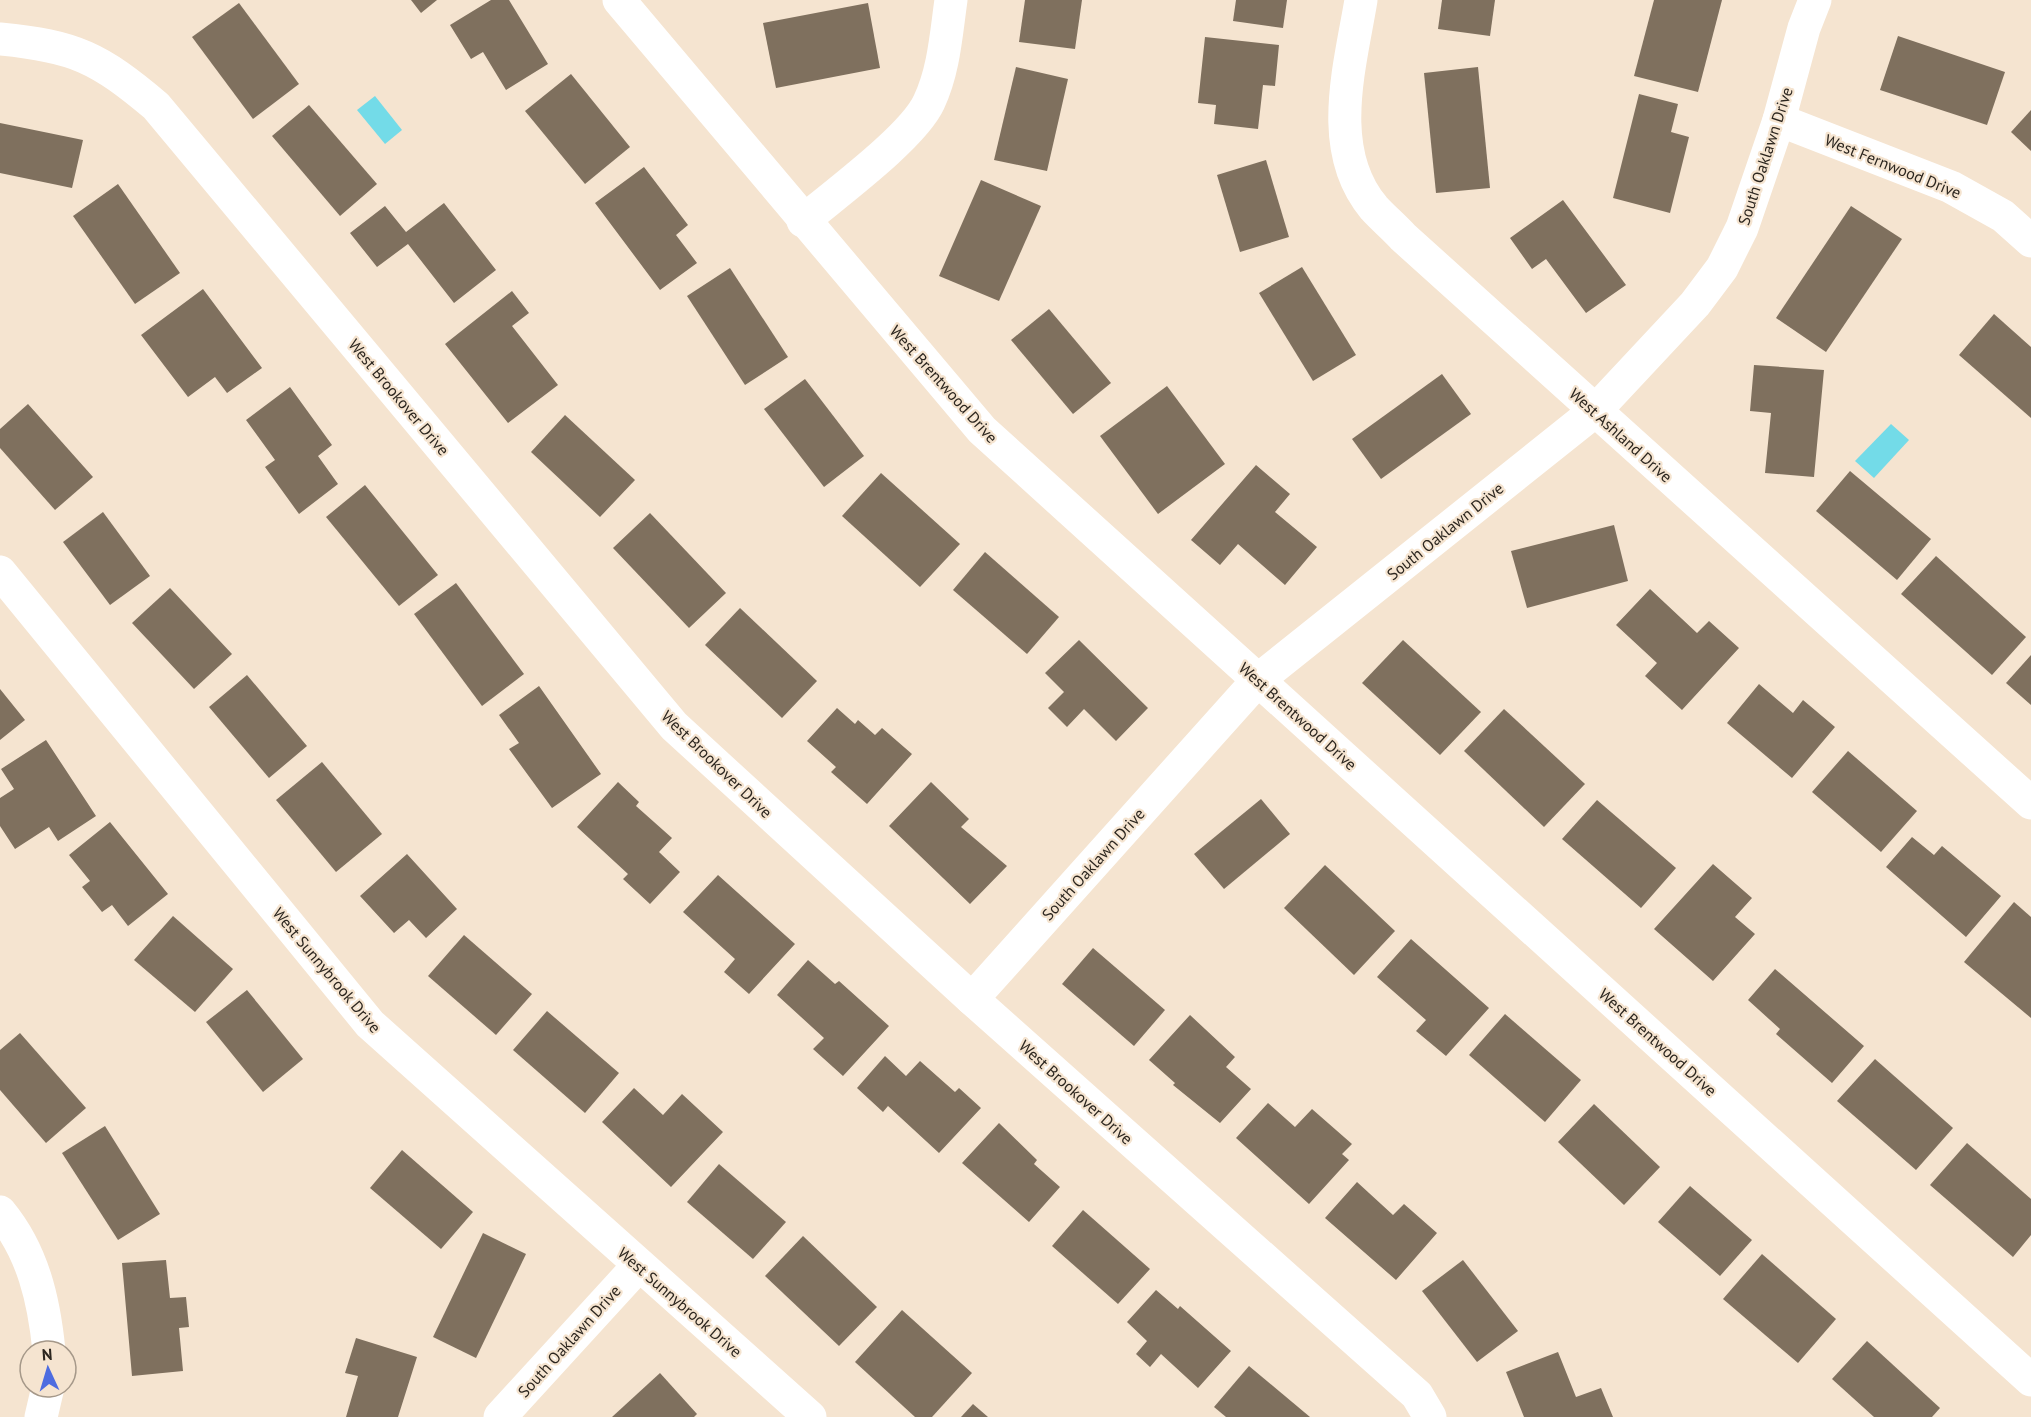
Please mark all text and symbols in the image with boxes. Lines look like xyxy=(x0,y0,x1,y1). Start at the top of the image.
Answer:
street label: South Oaklawn Drive xyxy=(1733,84,1797,228)
street label: West Fernwood Drive xyxy=(1822,130,1964,202)
street label: West Brentwood Drive xyxy=(886,321,1002,447)
street label: West Brookover Drive xyxy=(344,335,454,459)
street label: West Ashland Drive xyxy=(1565,384,1677,486)
street label: South Oaklawn Drive xyxy=(1383,478,1507,584)
street label: West Brentwood Drive xyxy=(1235,658,1361,774)
street label: West Brookover Drive xyxy=(657,706,777,822)
street label: South Oaklawn Drive xyxy=(1037,804,1149,924)
street label: West Sunnybrook Drive xyxy=(269,903,385,1037)
street label: West Brentwood Drive xyxy=(1595,984,1721,1100)
street label: West Brookover Drive xyxy=(1015,1036,1137,1148)
street label: West Sunnybrook Drive xyxy=(614,1243,746,1361)
street label: South Oaklawn Drive xyxy=(513,1281,625,1401)
north arrow xyxy=(18,1339,78,1399)
text: N xyxy=(41,1344,53,1364)

